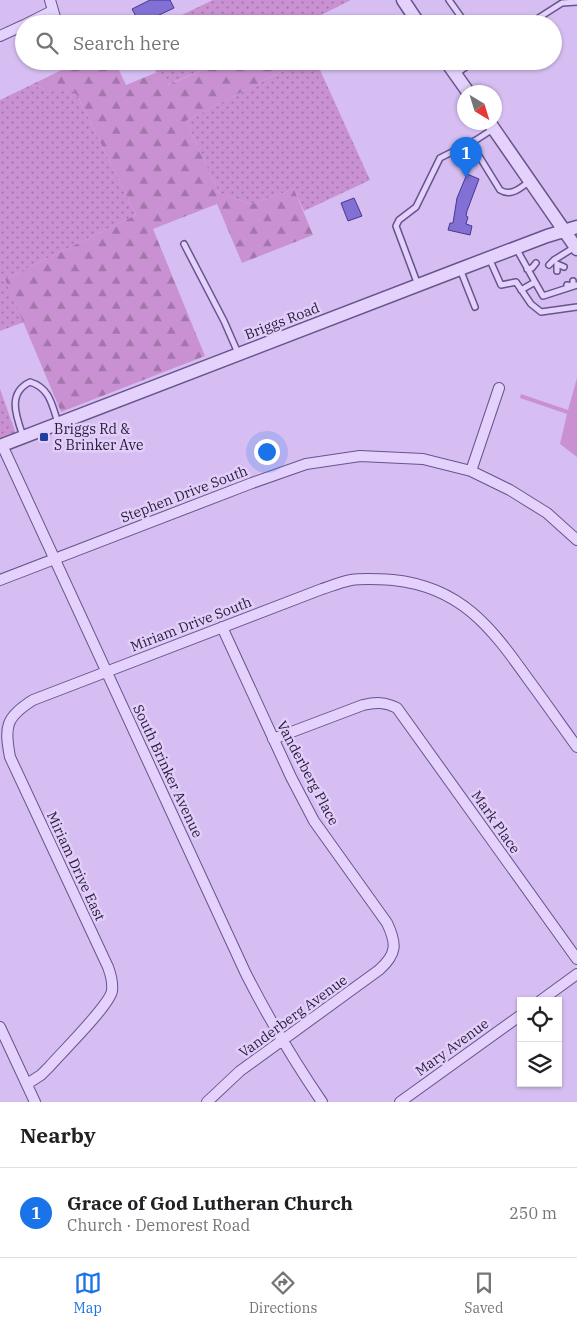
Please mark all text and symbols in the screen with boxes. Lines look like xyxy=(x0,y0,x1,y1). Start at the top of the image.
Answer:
search box xyxy=(15,15,562,70)
icon: search xyxy=(33,29,61,57)
text: Search here xyxy=(73,31,180,55)
north arrow xyxy=(457,85,502,130)
pin: 1 xyxy=(450,137,482,178)
street label: Briggs Road xyxy=(242,298,322,344)
place label: Briggs Rd & S Brinker Ave xyxy=(54,420,143,454)
marker: Briggs Rd & S Brinker Ave xyxy=(38,431,50,443)
your location xyxy=(254,439,280,465)
street label: Stephen Drive South xyxy=(118,461,250,527)
street label: Miriam Drive South xyxy=(128,592,254,655)
street label: South Brinker Avenue xyxy=(129,702,207,840)
street label: Vanderberg Place xyxy=(273,718,343,828)
street label: Mark Place xyxy=(468,787,524,857)
street label: Miriam Drive East xyxy=(43,809,109,923)
street label: Vanderberg Avenue xyxy=(235,971,351,1061)
map controls xyxy=(517,997,562,1087)
button: locate xyxy=(517,997,562,1042)
street label: Mary Avenue xyxy=(412,1014,492,1080)
button: layers xyxy=(517,1042,562,1087)
text: Nearby xyxy=(20,1121,96,1149)
text: Grace of God Lutheran Church xyxy=(67,1191,353,1215)
text: 1 xyxy=(31,1203,41,1223)
text: 250 m xyxy=(509,1203,557,1223)
text: Church · Demorest Road xyxy=(67,1215,250,1235)
tab: Map xyxy=(74,1269,102,1317)
tab: Directions xyxy=(249,1269,317,1317)
tab: Saved xyxy=(464,1269,503,1317)

